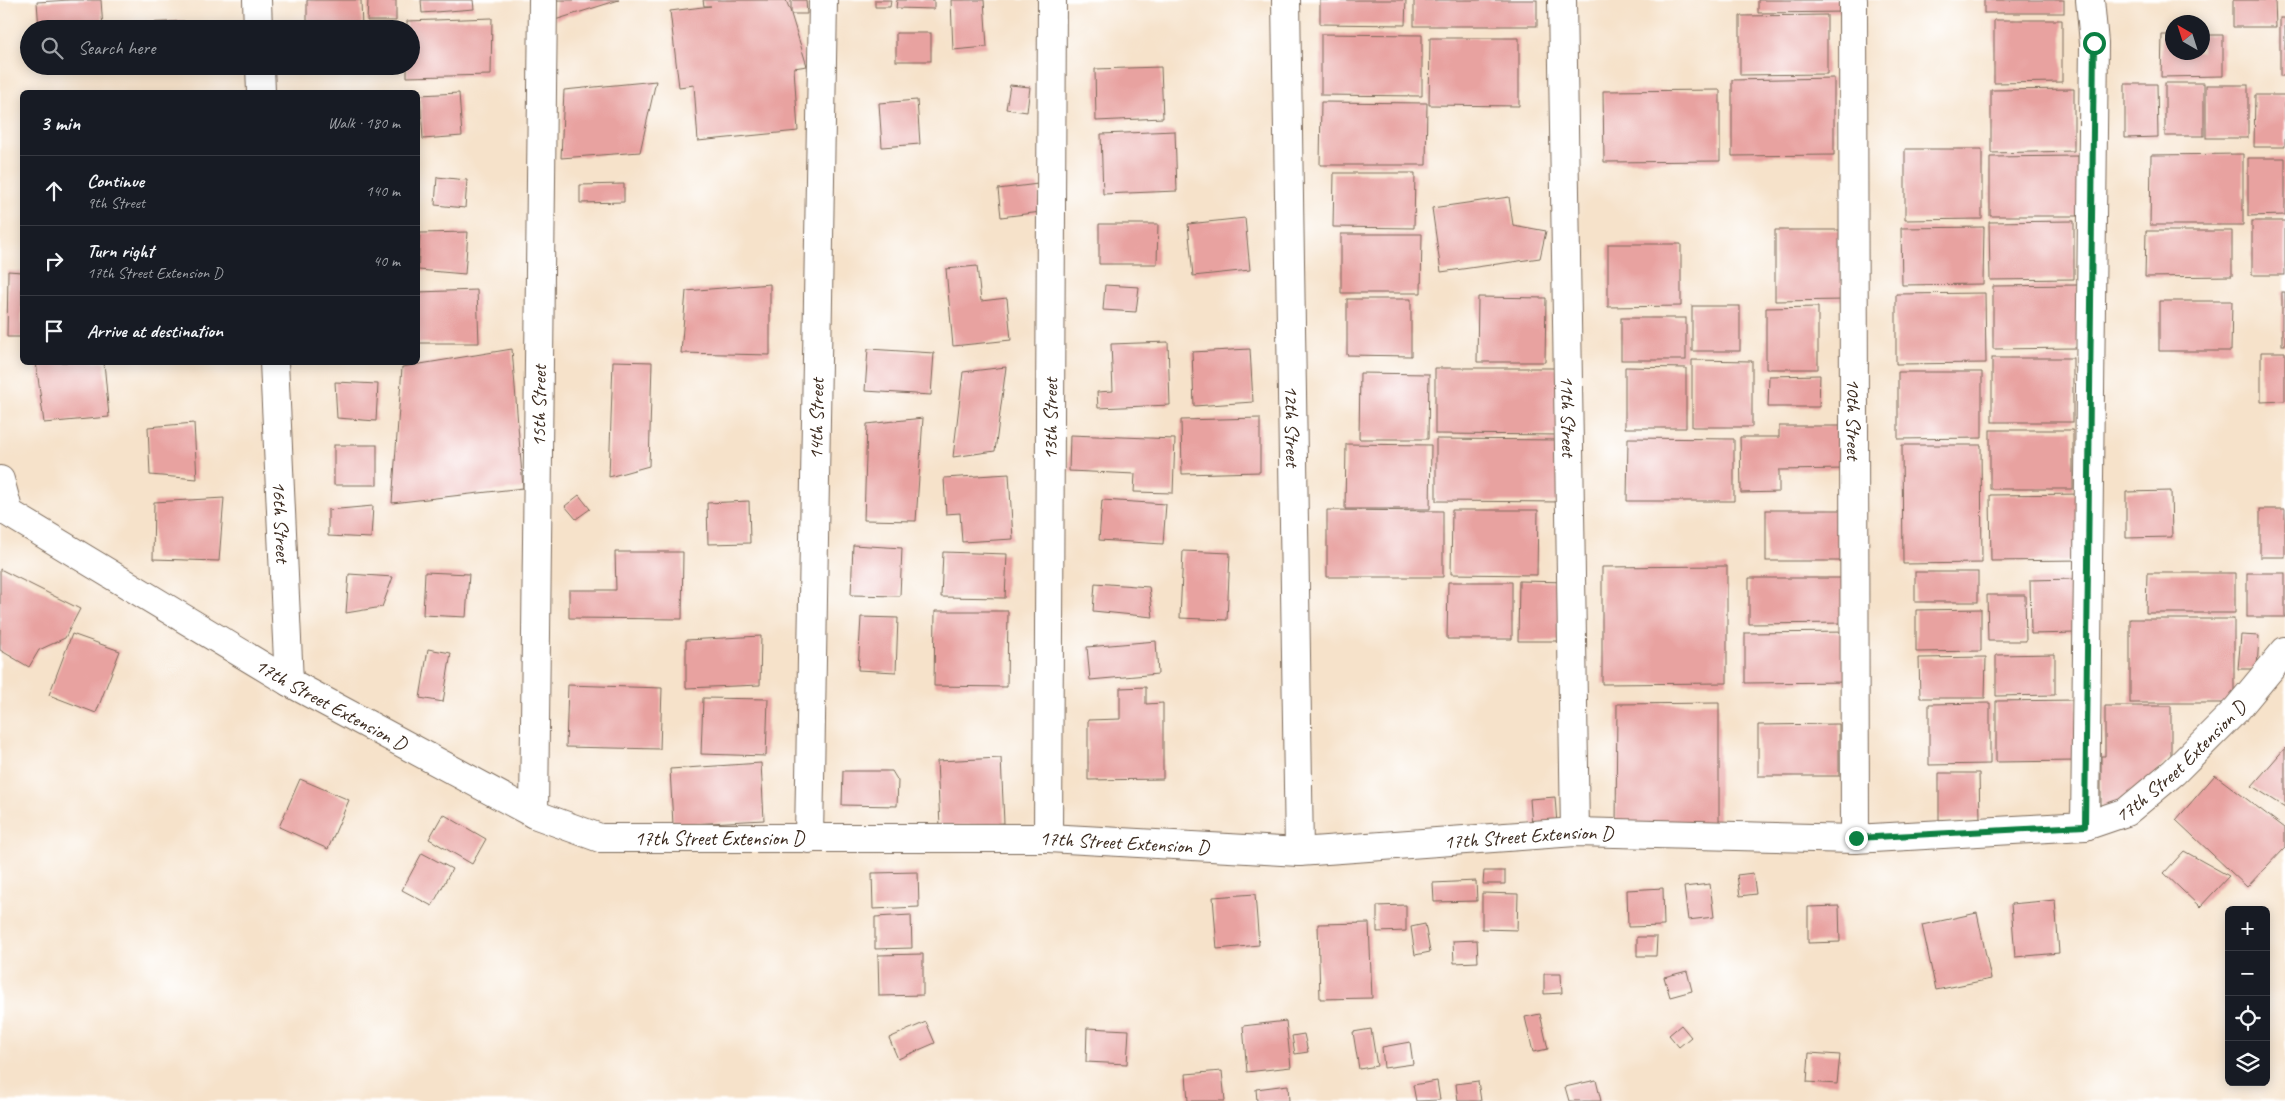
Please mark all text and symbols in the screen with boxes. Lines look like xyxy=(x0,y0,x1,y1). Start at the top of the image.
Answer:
north arrow xyxy=(2165,15,2210,60)
search box xyxy=(20,20,420,75)
route start xyxy=(2083,32,2106,55)
icon: search xyxy=(38,34,66,62)
text: Search here xyxy=(78,36,155,60)
text: 3 min xyxy=(40,110,80,136)
text: Walk · 180 m xyxy=(328,113,400,133)
text: Continue xyxy=(87,169,144,193)
icon: ahead xyxy=(40,177,68,205)
text: 140 m xyxy=(366,181,400,201)
text: 9th Street xyxy=(87,193,145,213)
text: Turn right xyxy=(87,239,154,263)
icon: right xyxy=(40,247,68,275)
text: 40 m xyxy=(373,251,400,271)
text: 17th Street Extension D xyxy=(87,263,222,283)
icon: arrive xyxy=(40,317,68,345)
text: Arrive at destination xyxy=(87,319,223,343)
street label: 15th Street xyxy=(526,363,552,447)
street label: 11th Street xyxy=(1555,375,1581,459)
street label: 14th Street xyxy=(803,376,830,460)
street label: 13th Street xyxy=(1038,376,1063,460)
street label: 10th Street xyxy=(1841,378,1866,462)
street label: 12th Street xyxy=(1279,385,1305,469)
street label: 16th Street xyxy=(267,480,296,566)
street label: 17th Street Extension D xyxy=(251,653,412,757)
street label: 17th Street Extension D xyxy=(2112,695,2253,828)
street label: 17th Street Extension D xyxy=(1443,820,1614,854)
street label: 17th Street Extension D xyxy=(635,826,805,851)
street label: 17th Street Extension D xyxy=(1040,826,1211,860)
route end xyxy=(1845,827,1868,850)
map controls xyxy=(2225,906,2270,1086)
button: + xyxy=(2225,906,2270,951)
button: − xyxy=(2225,951,2270,996)
button: locate xyxy=(2225,996,2270,1041)
button: layers xyxy=(2225,1041,2270,1086)

